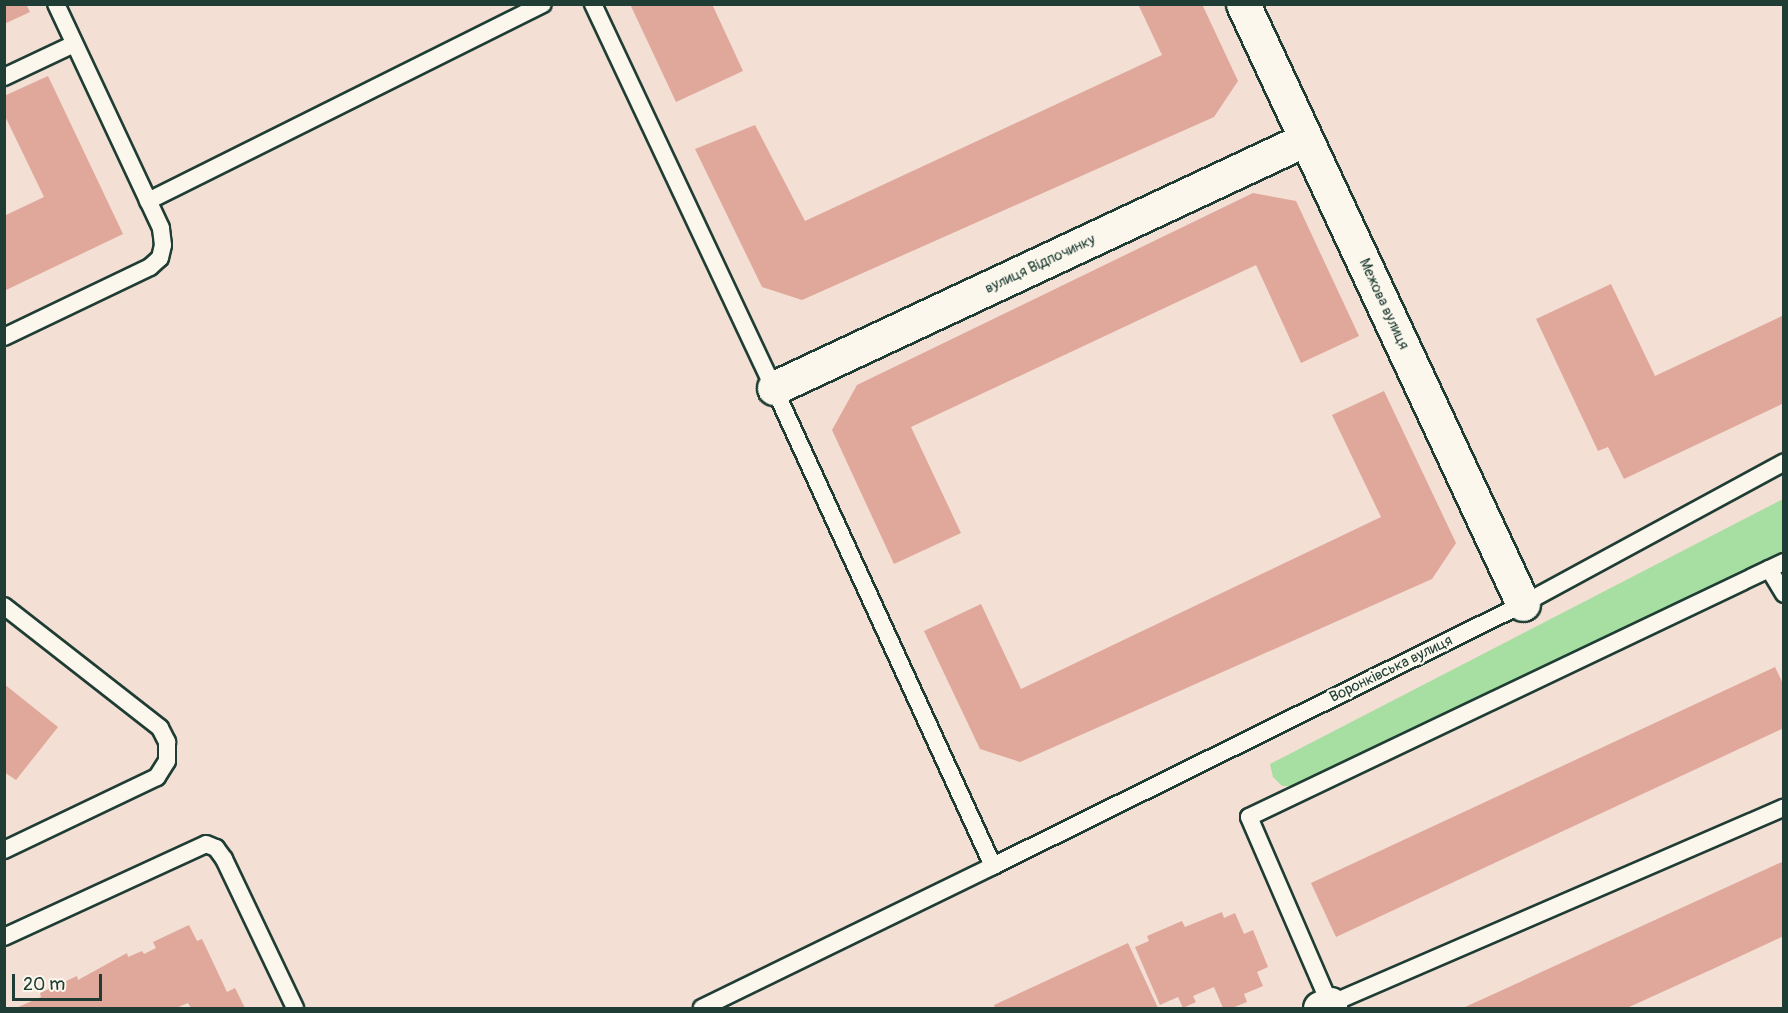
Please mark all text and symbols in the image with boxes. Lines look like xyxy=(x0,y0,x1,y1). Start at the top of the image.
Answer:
street label: вулиця Відпочинку xyxy=(982,231,1098,297)
street label: Межова вулиця xyxy=(1355,256,1413,352)
street label: Воронківська вулиця xyxy=(1327,631,1455,707)
scale bar xyxy=(15,962,105,1000)
text: 20 m xyxy=(23,973,65,996)

